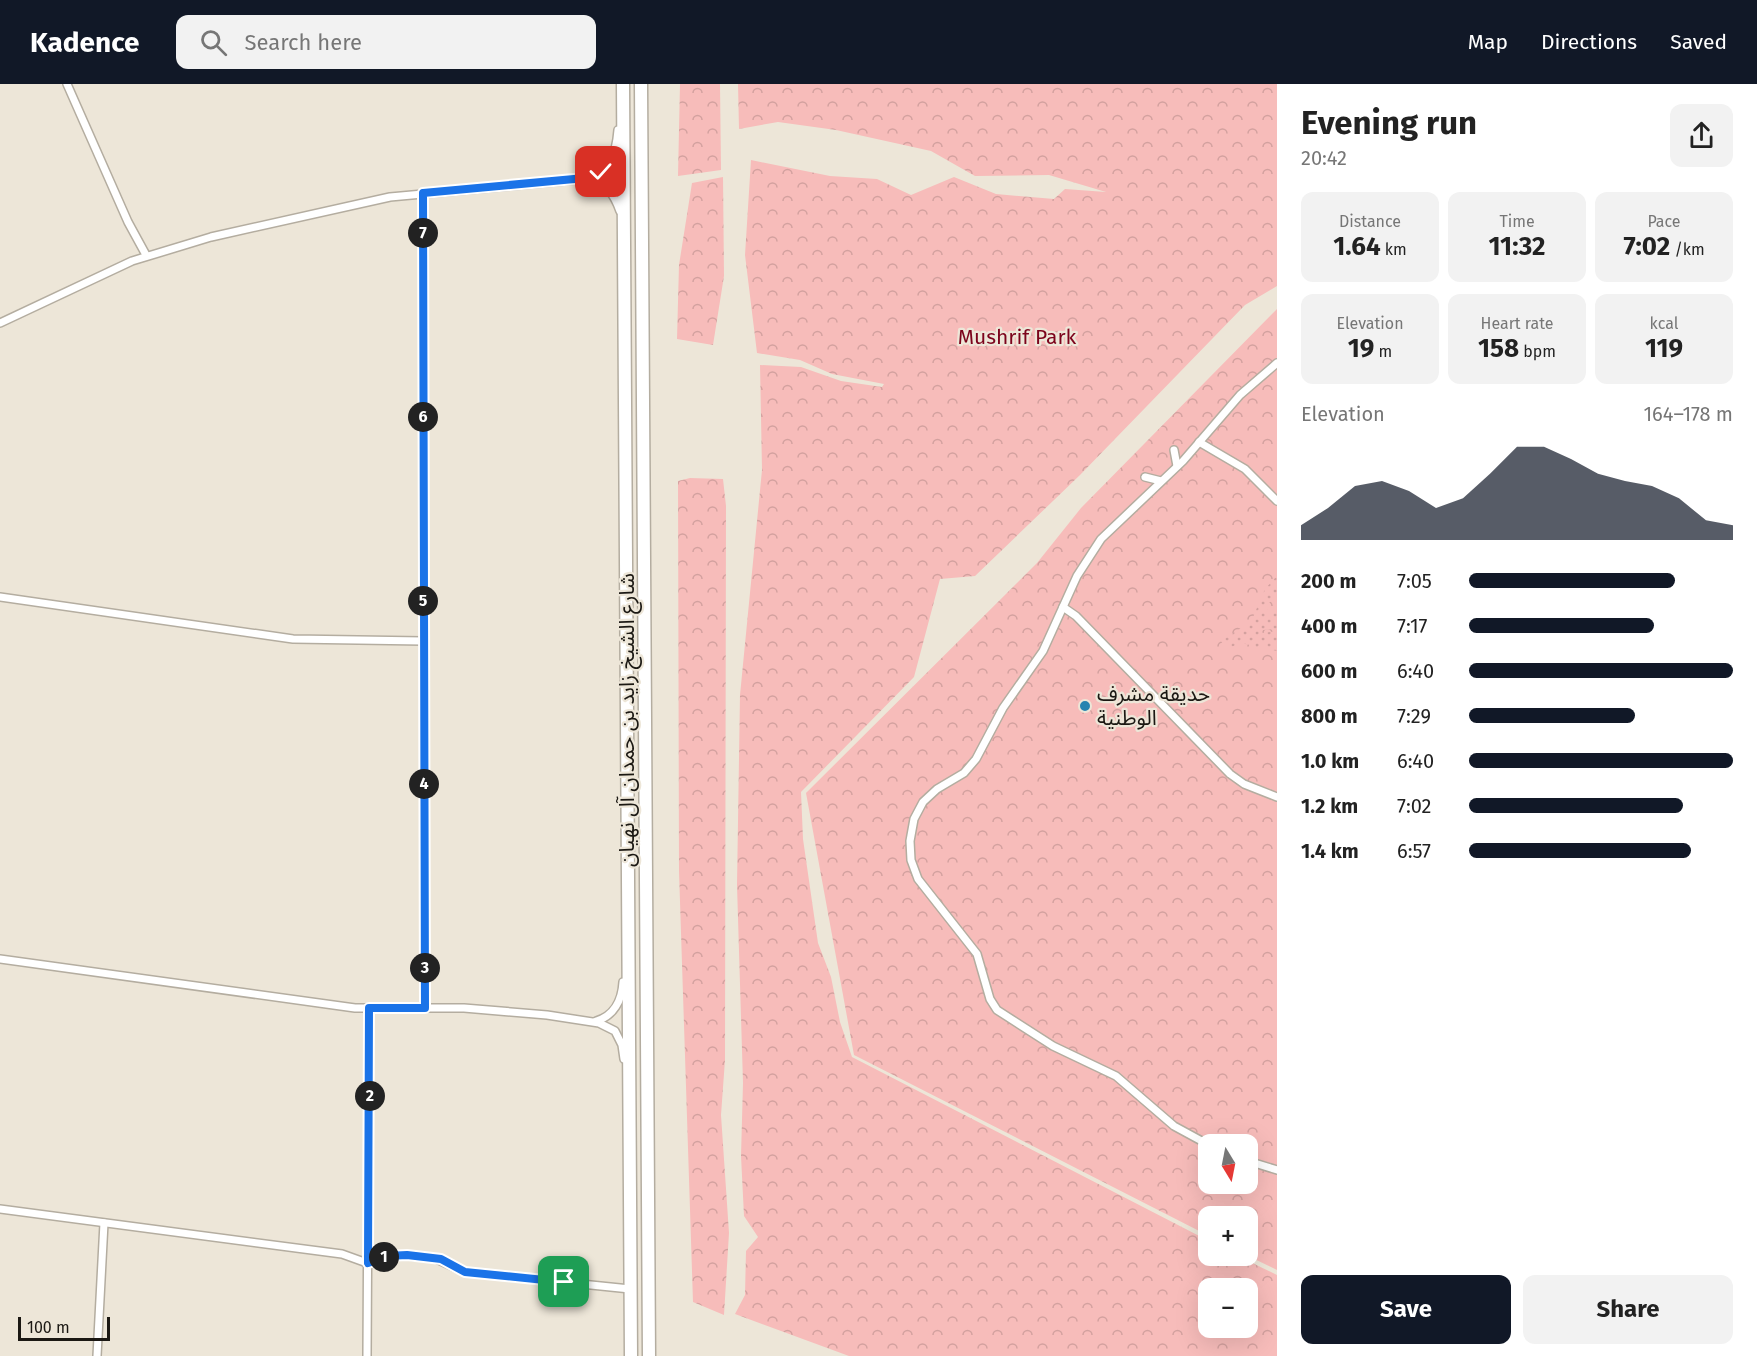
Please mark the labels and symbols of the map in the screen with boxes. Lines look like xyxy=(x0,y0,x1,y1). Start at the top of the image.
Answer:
pin xyxy=(575,146,626,197)
pin: 7 xyxy=(408,218,438,248)
park label: Mushrif Park xyxy=(958,324,1077,350)
pin: 6 xyxy=(408,402,438,432)
street label: شارع الشيخ زايد بن حمدان آل نهيان xyxy=(614,573,642,867)
pin: 5 xyxy=(408,586,438,616)
place label: حديقة مشرف الوطنية xyxy=(1097,681,1210,731)
marker: حديقة مشرف الوطنية xyxy=(1078,699,1092,713)
pin: 4 xyxy=(409,769,439,799)
pin: 3 xyxy=(410,953,440,983)
pin: 2 xyxy=(355,1081,385,1111)
north arrow xyxy=(1198,1134,1258,1194)
pin: 1 xyxy=(369,1242,399,1272)
pin xyxy=(538,1256,589,1307)
scale bar xyxy=(18,1314,110,1342)

